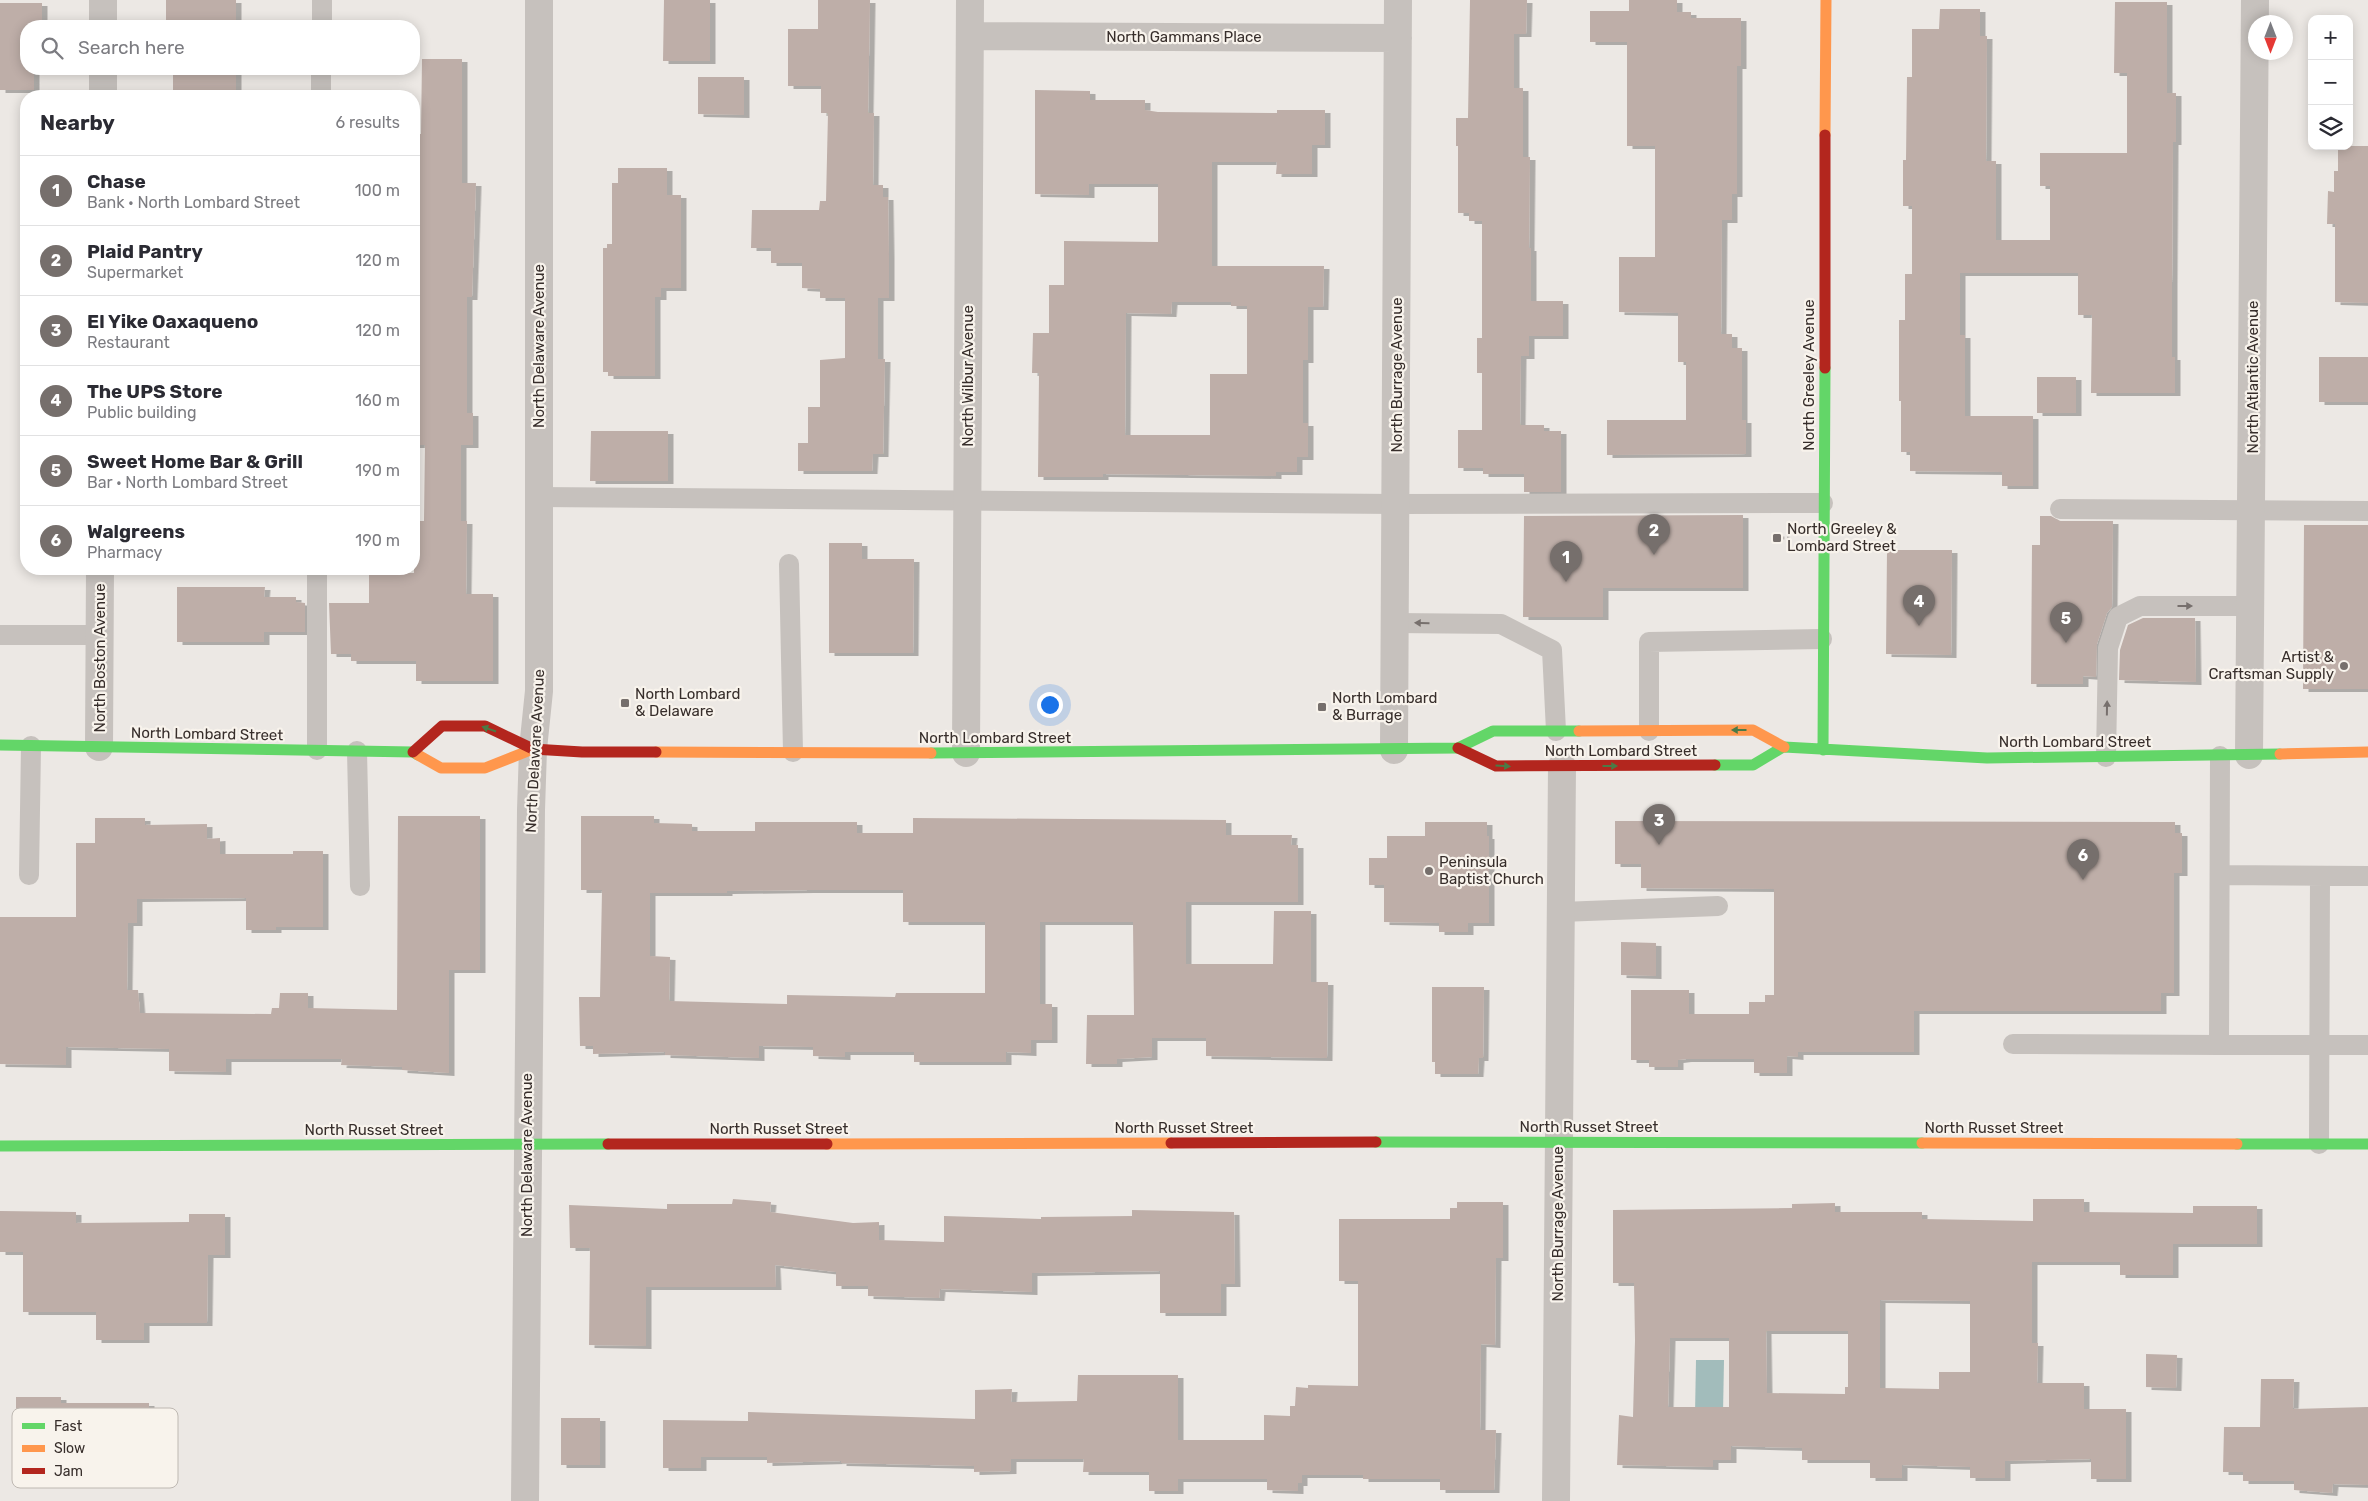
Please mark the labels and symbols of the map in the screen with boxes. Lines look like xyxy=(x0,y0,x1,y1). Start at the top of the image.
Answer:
north arrow xyxy=(2248,15,2293,60)
street label: North Gammans Place xyxy=(1106,28,1262,46)
street label: North Delaware Avenue xyxy=(530,264,548,428)
street label: North Burrage Avenue xyxy=(1388,297,1406,453)
street label: North Greeley Avenue xyxy=(1800,299,1818,451)
street label: North Atlantic Avenue xyxy=(2244,300,2262,454)
street label: North Wilbur Avenue xyxy=(959,305,977,447)
pin: 2 xyxy=(1638,514,1670,555)
place label: North Greeley & Lombard Street xyxy=(1787,520,1897,555)
marker: North Greeley & Lombard Street xyxy=(1771,532,1783,544)
pin: 1 xyxy=(1550,541,1582,582)
street label: North Boston Avenue xyxy=(91,583,109,733)
pin: 4 xyxy=(1903,585,1935,626)
pin: 5 xyxy=(2050,602,2082,643)
one-way arrow xyxy=(2177,602,2193,610)
one-way arrow xyxy=(1413,619,1429,627)
place label: Artist & Craftsman Supply xyxy=(2208,648,2335,683)
marker: Artist & Craftsman Supply xyxy=(2338,660,2350,672)
street label: North Delaware Avenue xyxy=(522,669,548,833)
place label: North Lombard & Delaware xyxy=(635,685,740,720)
place label: North Lombard & Burrage xyxy=(1332,689,1437,724)
your location xyxy=(1037,692,1063,718)
marker: North Lombard & Delaware xyxy=(619,697,631,709)
one-way arrow xyxy=(2103,700,2111,716)
marker: North Lombard & Burrage xyxy=(1316,701,1328,713)
street label: North Lombard Street xyxy=(131,724,283,744)
one-way arrow xyxy=(481,724,496,732)
one-way arrow xyxy=(1730,726,1746,734)
street label: North Lombard Street xyxy=(919,729,1071,747)
street label: North Lombard Street xyxy=(1999,733,2151,751)
street label: North Lombard Street xyxy=(1545,742,1697,760)
one-way arrow xyxy=(1495,762,1511,770)
one-way arrow xyxy=(1603,762,1619,770)
pin: 3 xyxy=(1643,804,1675,845)
pin: 6 xyxy=(2067,839,2099,880)
place label: Peninsula Baptist Church xyxy=(1439,853,1544,888)
marker: Peninsula Baptist Church xyxy=(1423,865,1435,877)
street label: North Delaware Avenue xyxy=(518,1073,536,1237)
street label: North Russet Street xyxy=(1520,1118,1659,1136)
street label: North Russet Street xyxy=(1115,1119,1254,1137)
street label: North Russet Street xyxy=(1925,1119,2064,1137)
street label: North Russet Street xyxy=(710,1120,849,1138)
street label: North Russet Street xyxy=(305,1121,444,1139)
street label: North Burrage Avenue xyxy=(1549,1146,1567,1302)
legend xyxy=(12,1408,178,1488)
text: Fast xyxy=(54,1418,83,1435)
text: Slow xyxy=(54,1440,85,1457)
text: Jam xyxy=(54,1463,83,1480)

